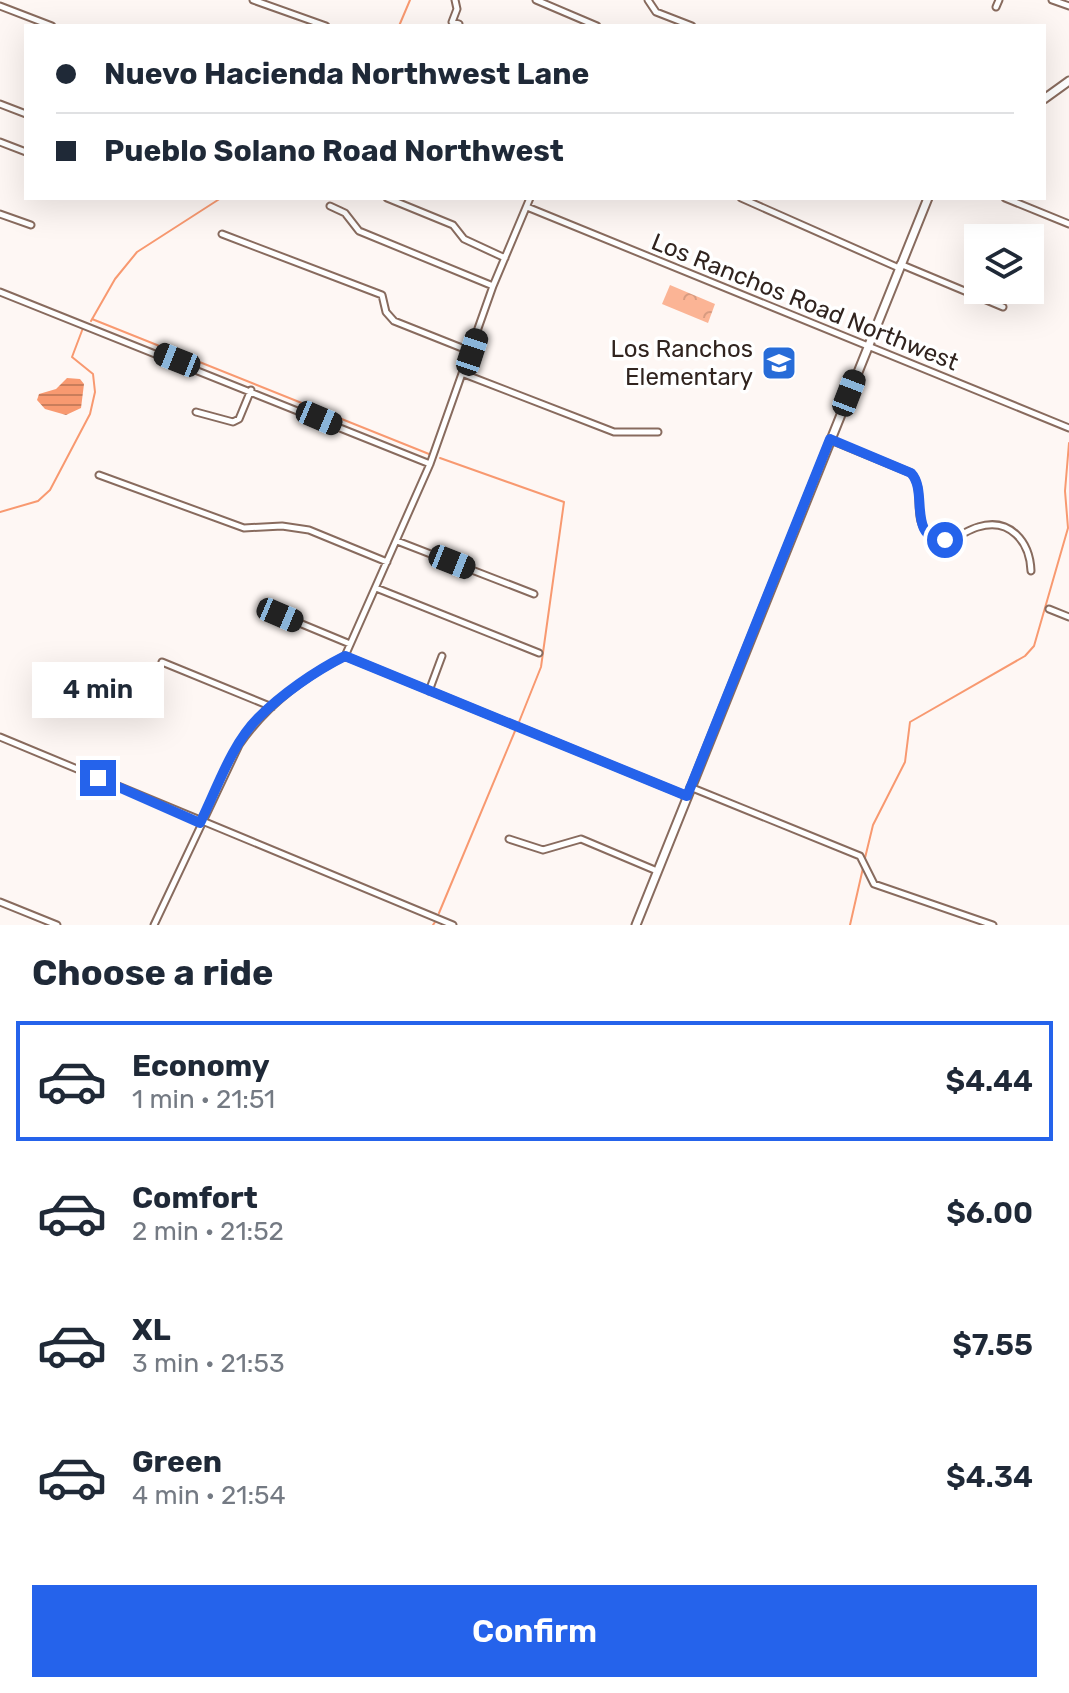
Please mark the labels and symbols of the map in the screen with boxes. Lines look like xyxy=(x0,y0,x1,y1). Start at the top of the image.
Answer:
street label: Los Ranchos Road Northwest xyxy=(647,227,963,377)
car xyxy=(453,325,491,379)
place label: Los Ranchos Elementary xyxy=(610,335,753,391)
car xyxy=(150,340,204,380)
school or university icon: Los Ranchos Elementary xyxy=(760,344,798,382)
car xyxy=(829,366,869,420)
car xyxy=(292,398,346,438)
route start xyxy=(927,522,963,558)
car xyxy=(425,542,479,582)
car xyxy=(253,595,307,635)
callout: 4 min xyxy=(32,662,164,718)
route end xyxy=(80,760,116,796)

